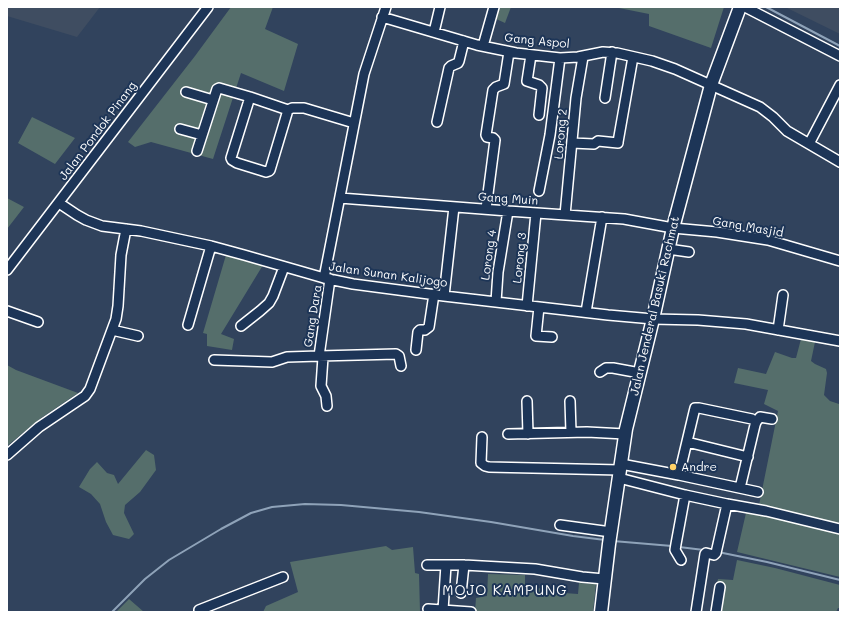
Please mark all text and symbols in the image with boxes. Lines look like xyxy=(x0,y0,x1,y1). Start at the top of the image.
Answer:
street label: Gang Aspol xyxy=(504,30,570,52)
street label: Jalan Pondok Pinang xyxy=(56,79,140,183)
street label: Lorong 2 xyxy=(552,108,570,160)
street label: Gang Muin xyxy=(477,190,539,208)
street label: Gang Masjid xyxy=(711,214,785,240)
street label: Jalan Jenderal Basuki Rachmat xyxy=(627,215,683,397)
street label: Lorong 4 xyxy=(478,229,500,281)
street label: Lorong 3 xyxy=(510,232,530,284)
street label: Jalan Sunan Kalijogo xyxy=(328,260,448,290)
street label: Gang Dara xyxy=(301,284,325,348)
place label: Andre xyxy=(681,460,717,474)
marker: Andre xyxy=(668,462,678,472)
district label: MOJO KAMPUNG xyxy=(442,583,568,599)

